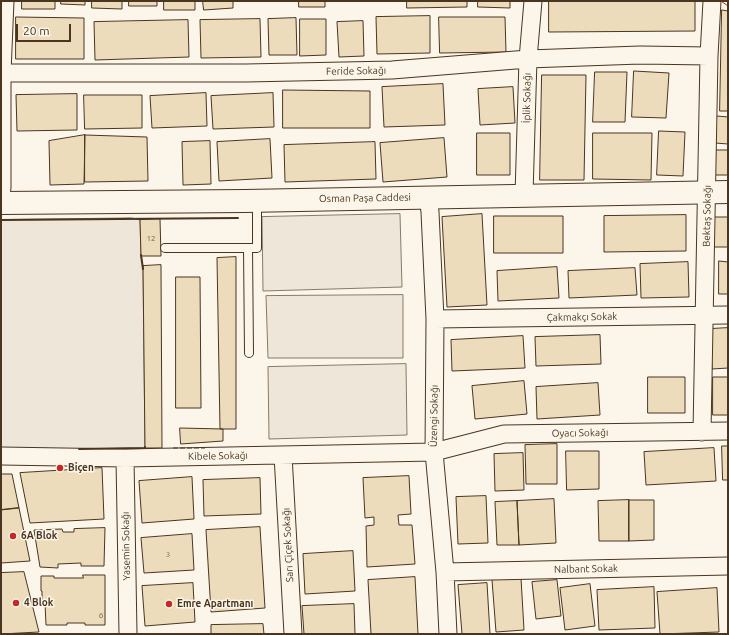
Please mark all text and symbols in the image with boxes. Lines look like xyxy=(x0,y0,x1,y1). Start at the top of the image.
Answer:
scale bar xyxy=(18,16,73,42)
text: 20 m xyxy=(23,24,50,37)
street label: Feride Sokağı xyxy=(326,64,386,78)
street label: İplik Sokağı xyxy=(521,73,533,123)
street label: Bektaş Sokağı xyxy=(700,185,714,247)
street label: Osman Paşa Caddesi xyxy=(319,191,411,205)
house number: 12 xyxy=(146,233,156,243)
street label: Çakmakçı Sokak xyxy=(547,310,617,324)
street label: Üzengi Sokağı xyxy=(427,385,441,447)
street label: Oyacı Sokağı xyxy=(552,427,608,439)
street label: Kibele Sokağı xyxy=(188,449,248,463)
place label: Biçen xyxy=(68,462,94,474)
marker: Biçen xyxy=(55,463,65,473)
street label: Sarı Çiçek Sokağı xyxy=(280,508,296,582)
street label: Yasemin Sokağı xyxy=(119,511,133,581)
place label: 6A Blok xyxy=(21,530,57,542)
marker: 6A Blok xyxy=(8,531,18,541)
house number: 3 xyxy=(166,549,170,559)
street label: Nalbant Sokak xyxy=(554,562,618,576)
place label: 4 Blok xyxy=(24,597,53,609)
marker: 4 Blok xyxy=(11,598,21,608)
place label: Emre Apartmanı xyxy=(177,598,253,610)
marker: Emre Apartmanı xyxy=(164,599,174,609)
house number: 6 xyxy=(99,610,103,620)

